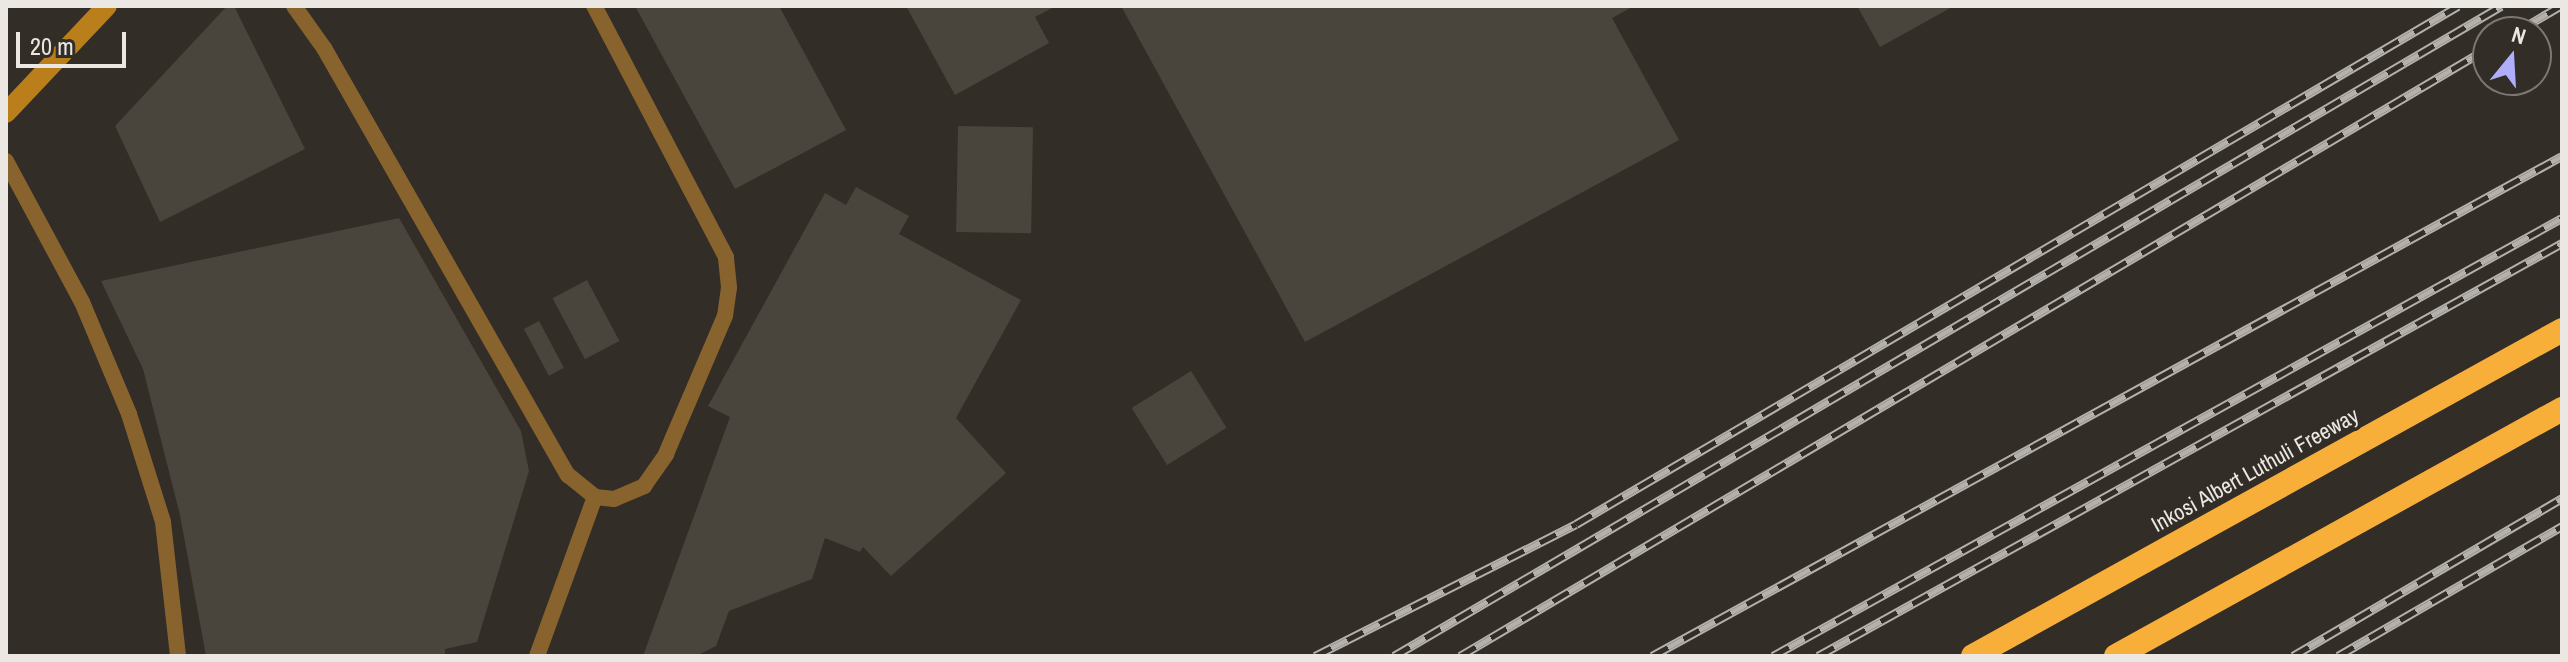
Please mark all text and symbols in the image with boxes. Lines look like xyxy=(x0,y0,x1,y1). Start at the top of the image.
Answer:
scale bar xyxy=(20,16,130,66)
north arrow xyxy=(2472,16,2552,96)
text: N xyxy=(2508,19,2530,51)
text: 20 m xyxy=(30,30,74,62)
street label: Inkosi Albert Luthuli Freeway xyxy=(2146,402,2364,538)

